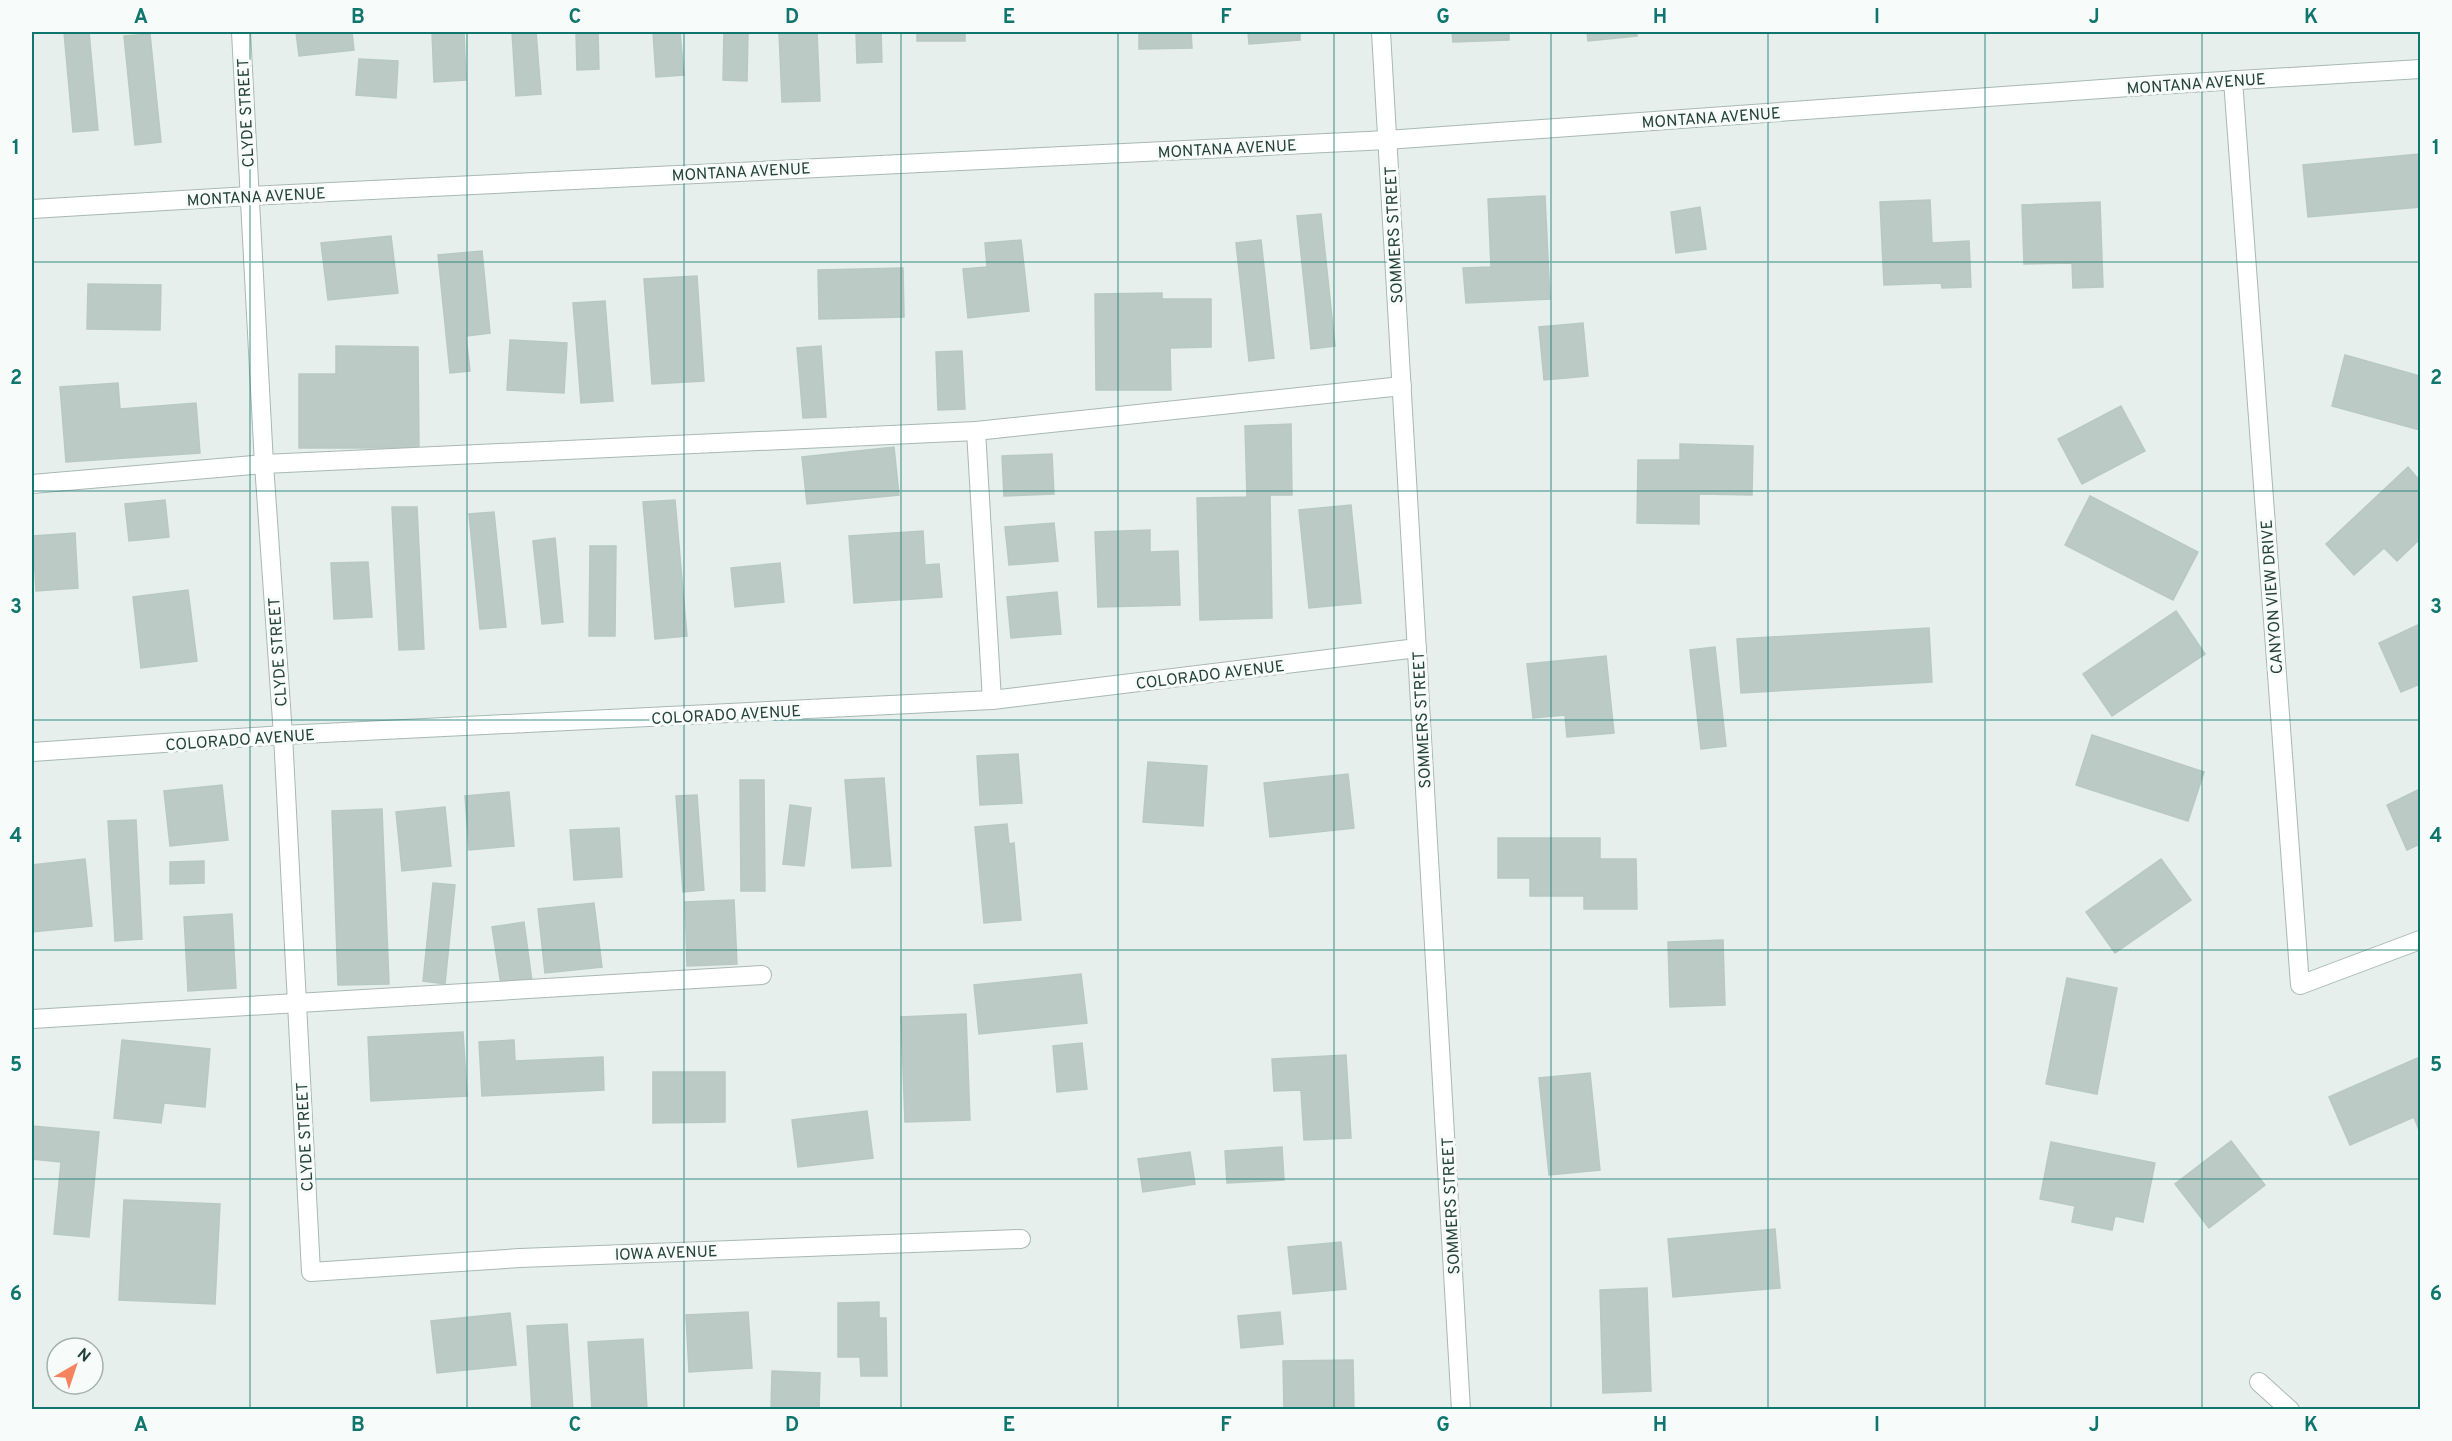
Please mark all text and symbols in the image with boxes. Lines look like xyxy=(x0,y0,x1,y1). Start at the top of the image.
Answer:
text: A xyxy=(134,5,148,31)
text: B xyxy=(351,5,365,31)
text: C xyxy=(569,5,581,31)
text: D xyxy=(785,5,799,31)
text: E xyxy=(1003,5,1015,31)
text: F xyxy=(1220,5,1232,31)
text: G xyxy=(1436,5,1450,31)
text: H xyxy=(1653,5,1667,31)
text: I xyxy=(1874,5,1880,31)
text: J xyxy=(2088,5,2100,31)
text: K xyxy=(2304,5,2318,31)
street label: CLYDE STREET xyxy=(234,58,260,168)
street label: MONTANA AVENUE xyxy=(2126,70,2266,100)
street label: MONTANA AVENUE xyxy=(1641,104,1781,134)
text: 1 xyxy=(12,136,20,162)
street label: MONTANA AVENUE xyxy=(1157,136,1297,164)
text: 1 xyxy=(2432,136,2440,162)
street label: MONTANA AVENUE xyxy=(671,159,811,187)
street label: SOMMERS STREET xyxy=(1381,166,1409,304)
street label: MONTANA AVENUE xyxy=(186,184,326,212)
text: 2 xyxy=(10,366,22,392)
text: 2 xyxy=(2430,366,2442,392)
street label: CANYON VIEW DRIVE xyxy=(2258,519,2288,675)
text: 3 xyxy=(10,595,22,621)
text: 3 xyxy=(2430,595,2442,621)
street label: CLYDE STREET xyxy=(265,597,293,707)
street label: SOMMERS STREET xyxy=(1409,651,1437,789)
street label: COLORADO AVENUE xyxy=(1135,657,1286,695)
street label: COLORADO AVENUE xyxy=(651,702,801,730)
street label: COLORADO AVENUE xyxy=(165,726,315,756)
text: 4 xyxy=(10,824,22,850)
text: 4 xyxy=(2430,824,2442,850)
text: 5 xyxy=(10,1053,22,1079)
text: 5 xyxy=(2430,1053,2442,1079)
street label: CLYDE STREET xyxy=(293,1082,319,1192)
street label: SOMMERS STREET xyxy=(1438,1137,1466,1275)
street label: IOWA AVENUE xyxy=(614,1242,718,1266)
text: 6 xyxy=(10,1282,22,1308)
text: 6 xyxy=(2430,1282,2442,1308)
north arrow xyxy=(45,1336,105,1396)
text: N xyxy=(72,1345,94,1367)
text: A xyxy=(134,1413,148,1439)
text: B xyxy=(351,1413,365,1439)
text: C xyxy=(569,1413,581,1439)
text: D xyxy=(785,1413,799,1439)
text: E xyxy=(1003,1413,1015,1439)
text: F xyxy=(1220,1413,1232,1439)
text: G xyxy=(1436,1413,1450,1439)
text: H xyxy=(1653,1413,1667,1439)
text: I xyxy=(1874,1413,1880,1439)
text: J xyxy=(2088,1413,2100,1439)
text: K xyxy=(2304,1413,2318,1439)

